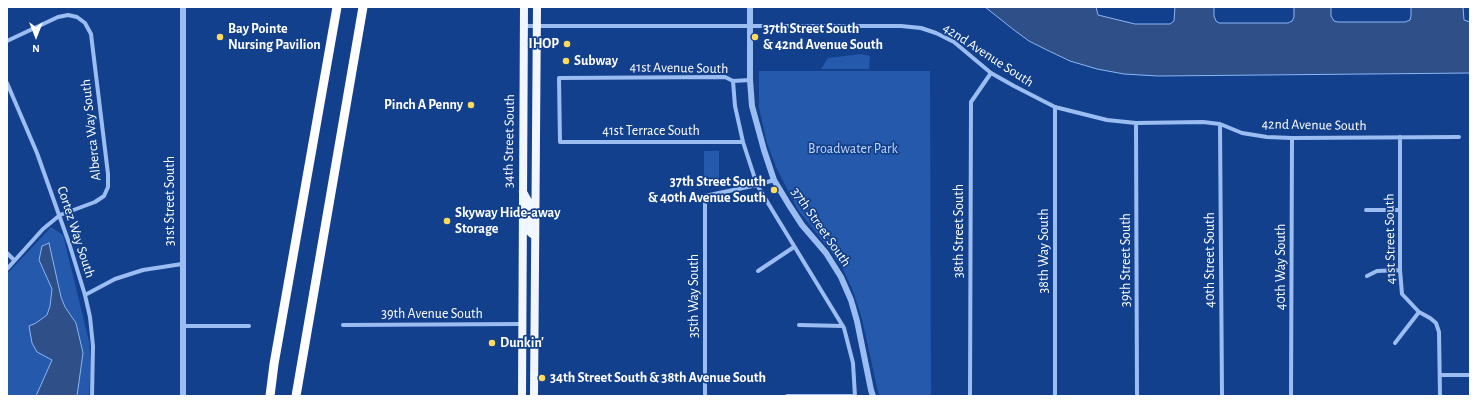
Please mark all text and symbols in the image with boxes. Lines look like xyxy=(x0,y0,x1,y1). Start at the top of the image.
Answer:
north arrow xyxy=(16,16,56,56)
street label: 42nd Avenue South xyxy=(939,19,1037,91)
place label: Bay Pointe Nursing Pavilion xyxy=(228,21,321,54)
place label: 37th Street South & 42nd Avenue South xyxy=(763,21,883,54)
marker: Bay Pointe Nursing Pavilion xyxy=(215,32,225,42)
marker: 37th Street South & 42nd Avenue South xyxy=(750,32,760,42)
place label: IHOP xyxy=(529,36,559,52)
marker: IHOP xyxy=(562,39,572,49)
text: N xyxy=(32,43,40,54)
place label: Subway xyxy=(574,53,618,69)
marker: Subway xyxy=(561,56,571,66)
street label: 41st Avenue South xyxy=(630,59,728,77)
street label: Alberca Way South xyxy=(77,78,105,182)
street label: 34th Street South xyxy=(500,94,518,188)
place label: Pinch A Penny xyxy=(384,97,463,113)
marker: Pinch A Penny xyxy=(466,100,476,110)
street label: 42nd Avenue South xyxy=(1261,116,1367,134)
street label: 41st Terrace South xyxy=(602,123,700,139)
park label: Broadwater Park xyxy=(808,141,898,157)
street label: 31st Street South xyxy=(162,156,178,246)
place label: 37th Street South & 40th Avenue South xyxy=(648,174,766,206)
street label: Cortez Way South xyxy=(53,184,99,280)
street label: 37th Street South xyxy=(787,184,855,270)
street label: 38th Street South xyxy=(951,184,967,278)
marker: 37th Street South & 40th Avenue South xyxy=(769,185,779,195)
street label: 41st Street South xyxy=(1381,193,1399,285)
place label: Skyway Hide-away Storage xyxy=(455,205,560,238)
street label: 38th Way South xyxy=(1036,209,1052,293)
street label: 40th Street South xyxy=(1202,212,1218,308)
street label: 39th Street South xyxy=(1118,213,1134,307)
marker: Skyway Hide-away Storage xyxy=(442,216,452,226)
street label: 40th Way South xyxy=(1273,224,1289,310)
street label: 35th Way South xyxy=(686,254,702,338)
street label: 39th Avenue South xyxy=(381,306,483,322)
place label: Dunkin' xyxy=(500,335,544,351)
marker: Dunkin' xyxy=(487,338,497,348)
place label: 34th Street South & 38th Avenue South xyxy=(550,370,766,386)
marker: 34th Street South & 38th Avenue South xyxy=(537,373,547,383)

